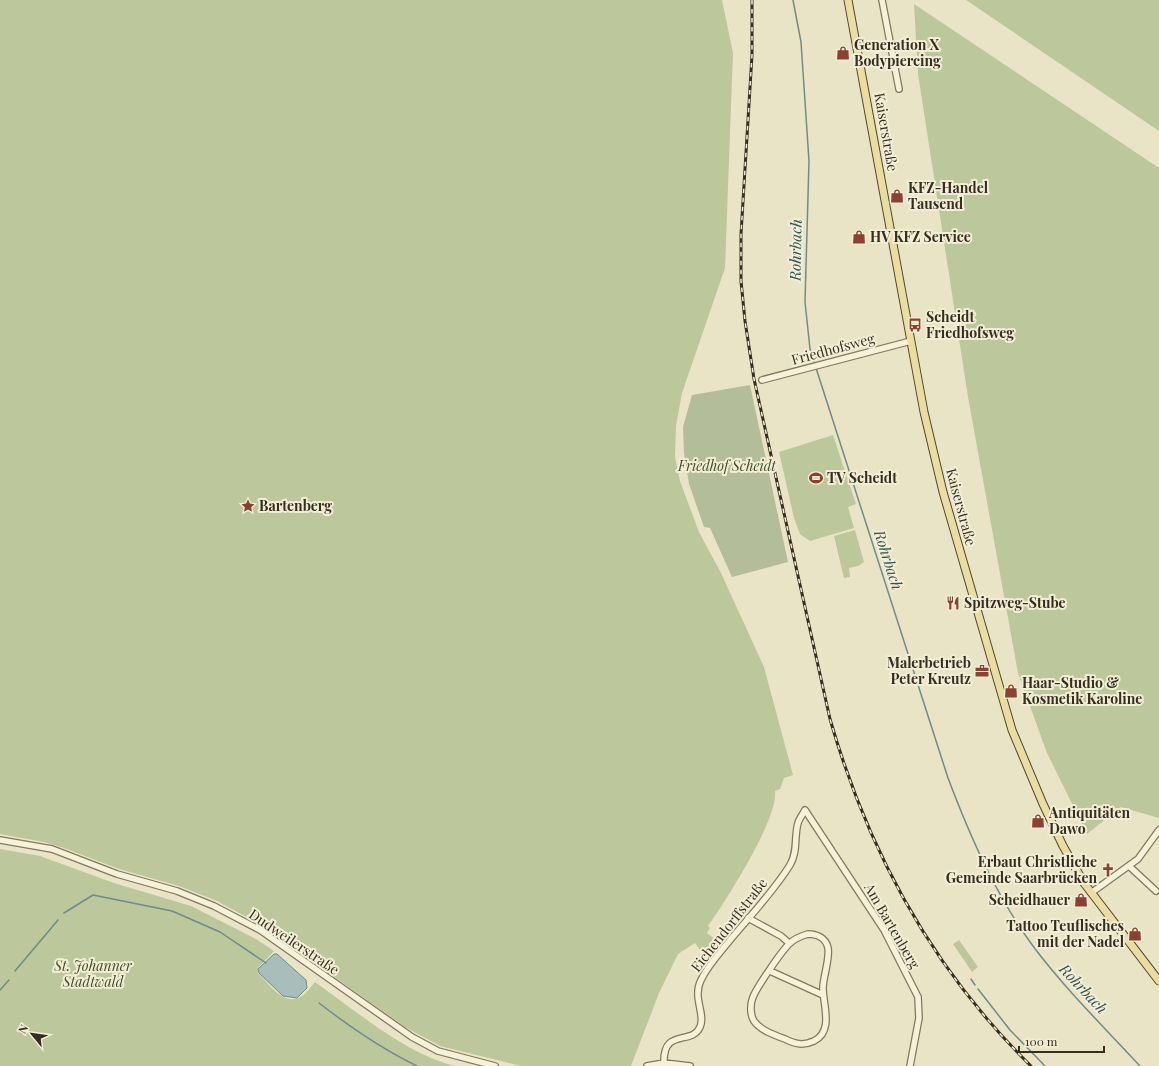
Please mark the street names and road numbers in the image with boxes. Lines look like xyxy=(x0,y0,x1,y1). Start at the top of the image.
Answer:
street label: Kaiserstraße xyxy=(870,91,903,173)
street label: Friedhofsweg xyxy=(789,328,877,369)
street label: Kaiserstraße xyxy=(942,466,981,548)
street label: Eichendorffstraße xyxy=(686,874,771,975)
street label: Am Bartenberg xyxy=(860,879,925,972)
street label: Dudweilerstraße xyxy=(245,904,343,979)

